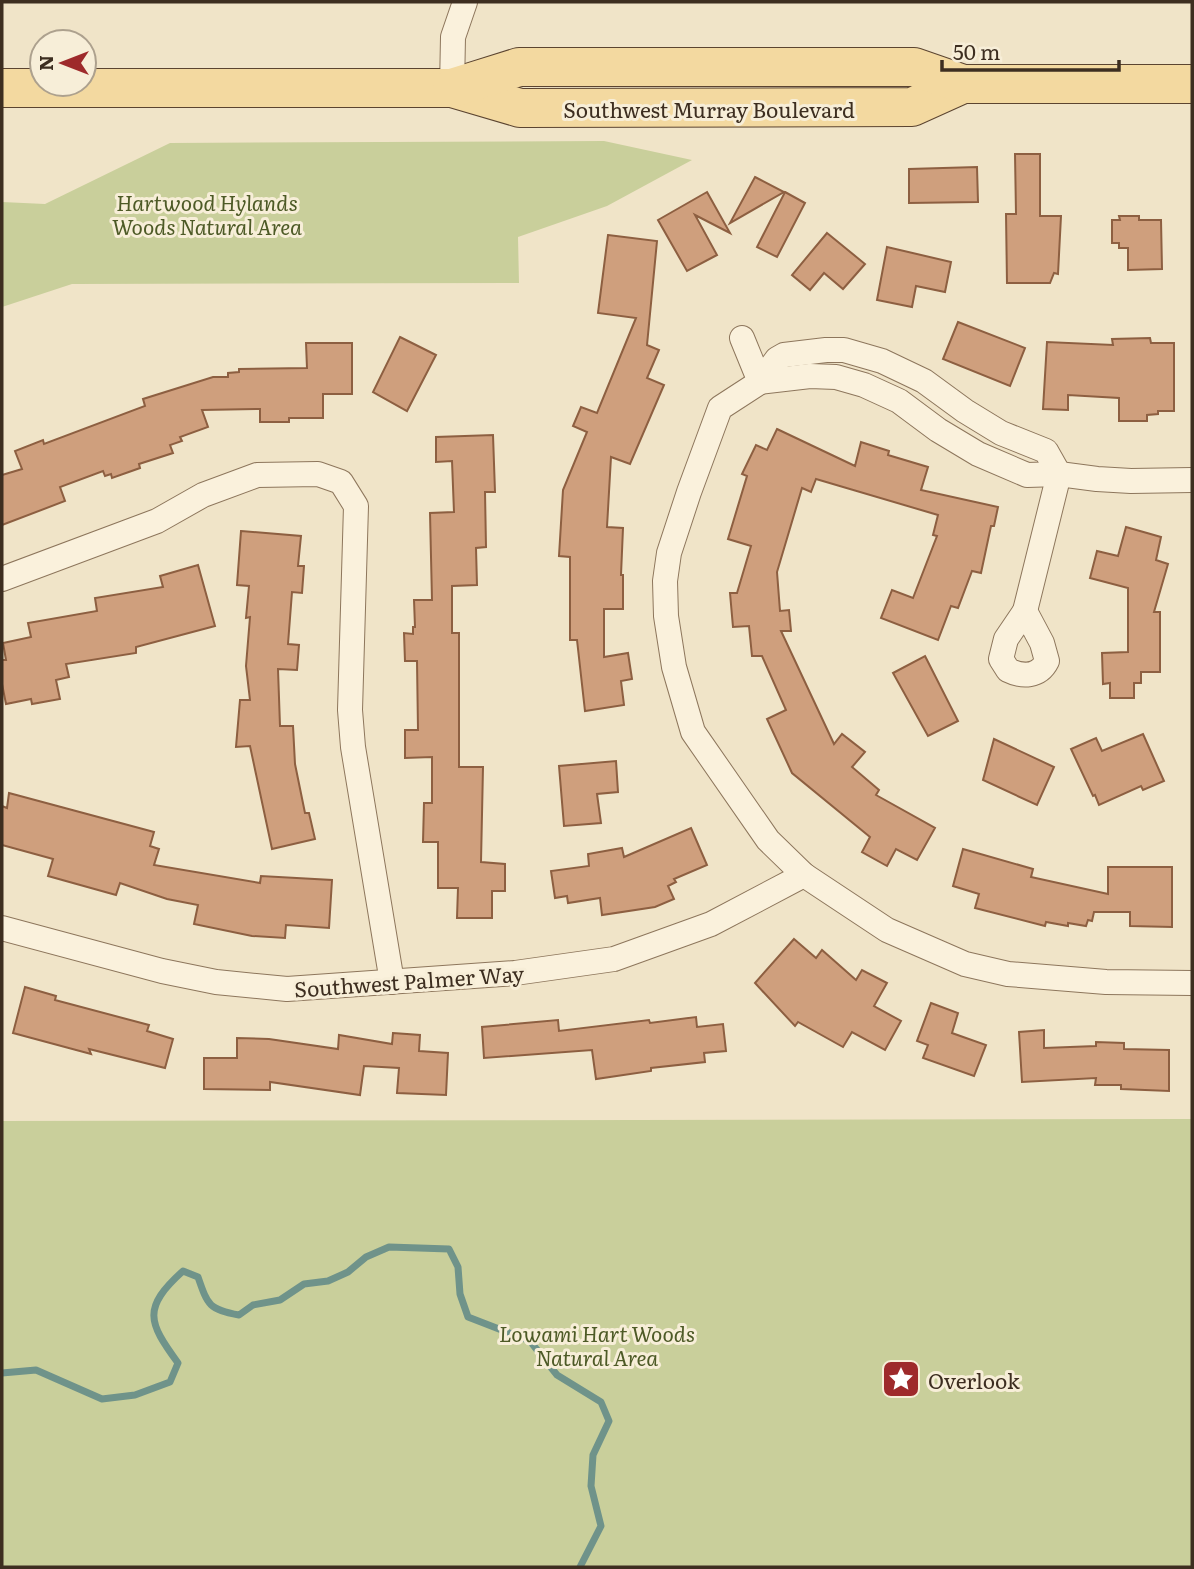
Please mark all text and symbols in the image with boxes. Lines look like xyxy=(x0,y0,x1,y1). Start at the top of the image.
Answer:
north arrow xyxy=(28,28,98,98)
scale bar xyxy=(942,28,1119,72)
text: 50 m xyxy=(953,35,1000,66)
text: N xyxy=(31,55,59,71)
street label: Southwest Murray Boulevard xyxy=(563,93,855,124)
park label: Hartwood Hylands Woods Natural Area xyxy=(112,186,302,241)
street label: Southwest Palmer Way xyxy=(293,956,526,1003)
park label: Lowami Hart Woods Natural Area xyxy=(499,1317,695,1372)
place icon: Overlook xyxy=(880,1358,922,1400)
place label: Overlook xyxy=(928,1364,1020,1395)

